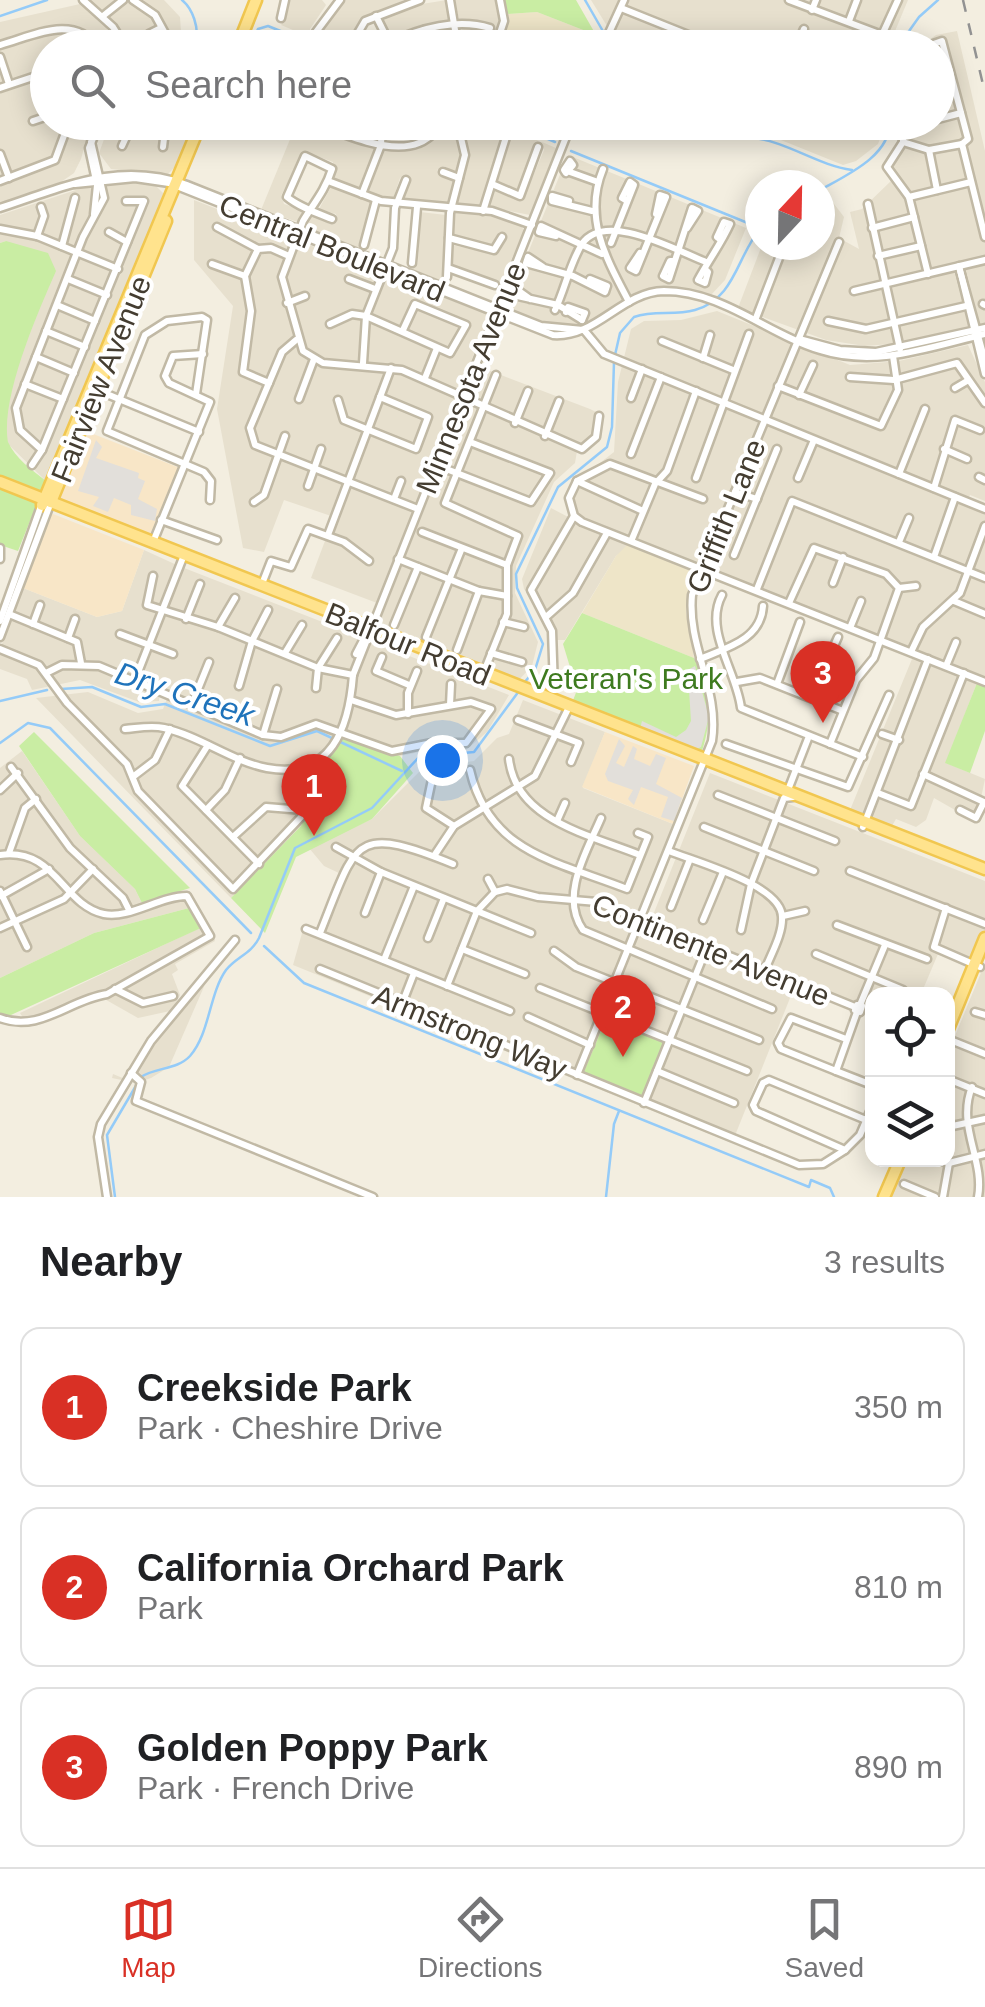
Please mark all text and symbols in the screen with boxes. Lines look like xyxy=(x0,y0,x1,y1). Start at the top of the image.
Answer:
search box xyxy=(30,30,955,140)
icon: search xyxy=(65,58,120,113)
text: Search here xyxy=(145,64,352,106)
north arrow xyxy=(745,170,835,260)
street label: Central Boulevard xyxy=(214,188,450,308)
street label: Minnesota Avenue xyxy=(410,258,532,498)
street label: Fairview Avenue xyxy=(45,271,157,487)
street label: Griffith Lane xyxy=(680,434,772,598)
street label: Balfour Road xyxy=(321,596,495,692)
pin: 3 xyxy=(790,640,856,723)
water label: Dry Creek xyxy=(111,655,261,734)
park label: Veteran's Park xyxy=(529,662,724,695)
your location xyxy=(417,735,468,786)
pin: 1 xyxy=(282,754,346,836)
street label: Continente Avenue xyxy=(588,887,834,1013)
pin: 2 xyxy=(590,974,656,1057)
street label: Armstrong Way xyxy=(369,978,571,1086)
map controls xyxy=(865,987,955,1167)
button: locate xyxy=(865,987,955,1077)
button: layers xyxy=(865,1077,955,1167)
text: Nearby xyxy=(40,1238,182,1285)
text: 3 results xyxy=(824,1244,945,1280)
text: Creekside Park xyxy=(137,1367,412,1409)
text: 1 xyxy=(66,1389,83,1425)
text: 350 m xyxy=(854,1389,943,1425)
text: Park · Cheshire Drive xyxy=(137,1410,443,1446)
text: California Orchard Park xyxy=(137,1547,564,1589)
text: 2 xyxy=(66,1569,83,1605)
text: 810 m xyxy=(854,1569,943,1605)
text: Park xyxy=(137,1590,203,1626)
text: Golden Poppy Park xyxy=(137,1727,488,1769)
text: 3 xyxy=(66,1749,83,1785)
text: 890 m xyxy=(854,1749,943,1785)
text: Park · French Drive xyxy=(137,1770,414,1806)
tab: Map xyxy=(121,1892,176,1984)
tab: Directions xyxy=(418,1892,543,1984)
tab: Saved xyxy=(785,1892,864,1984)

